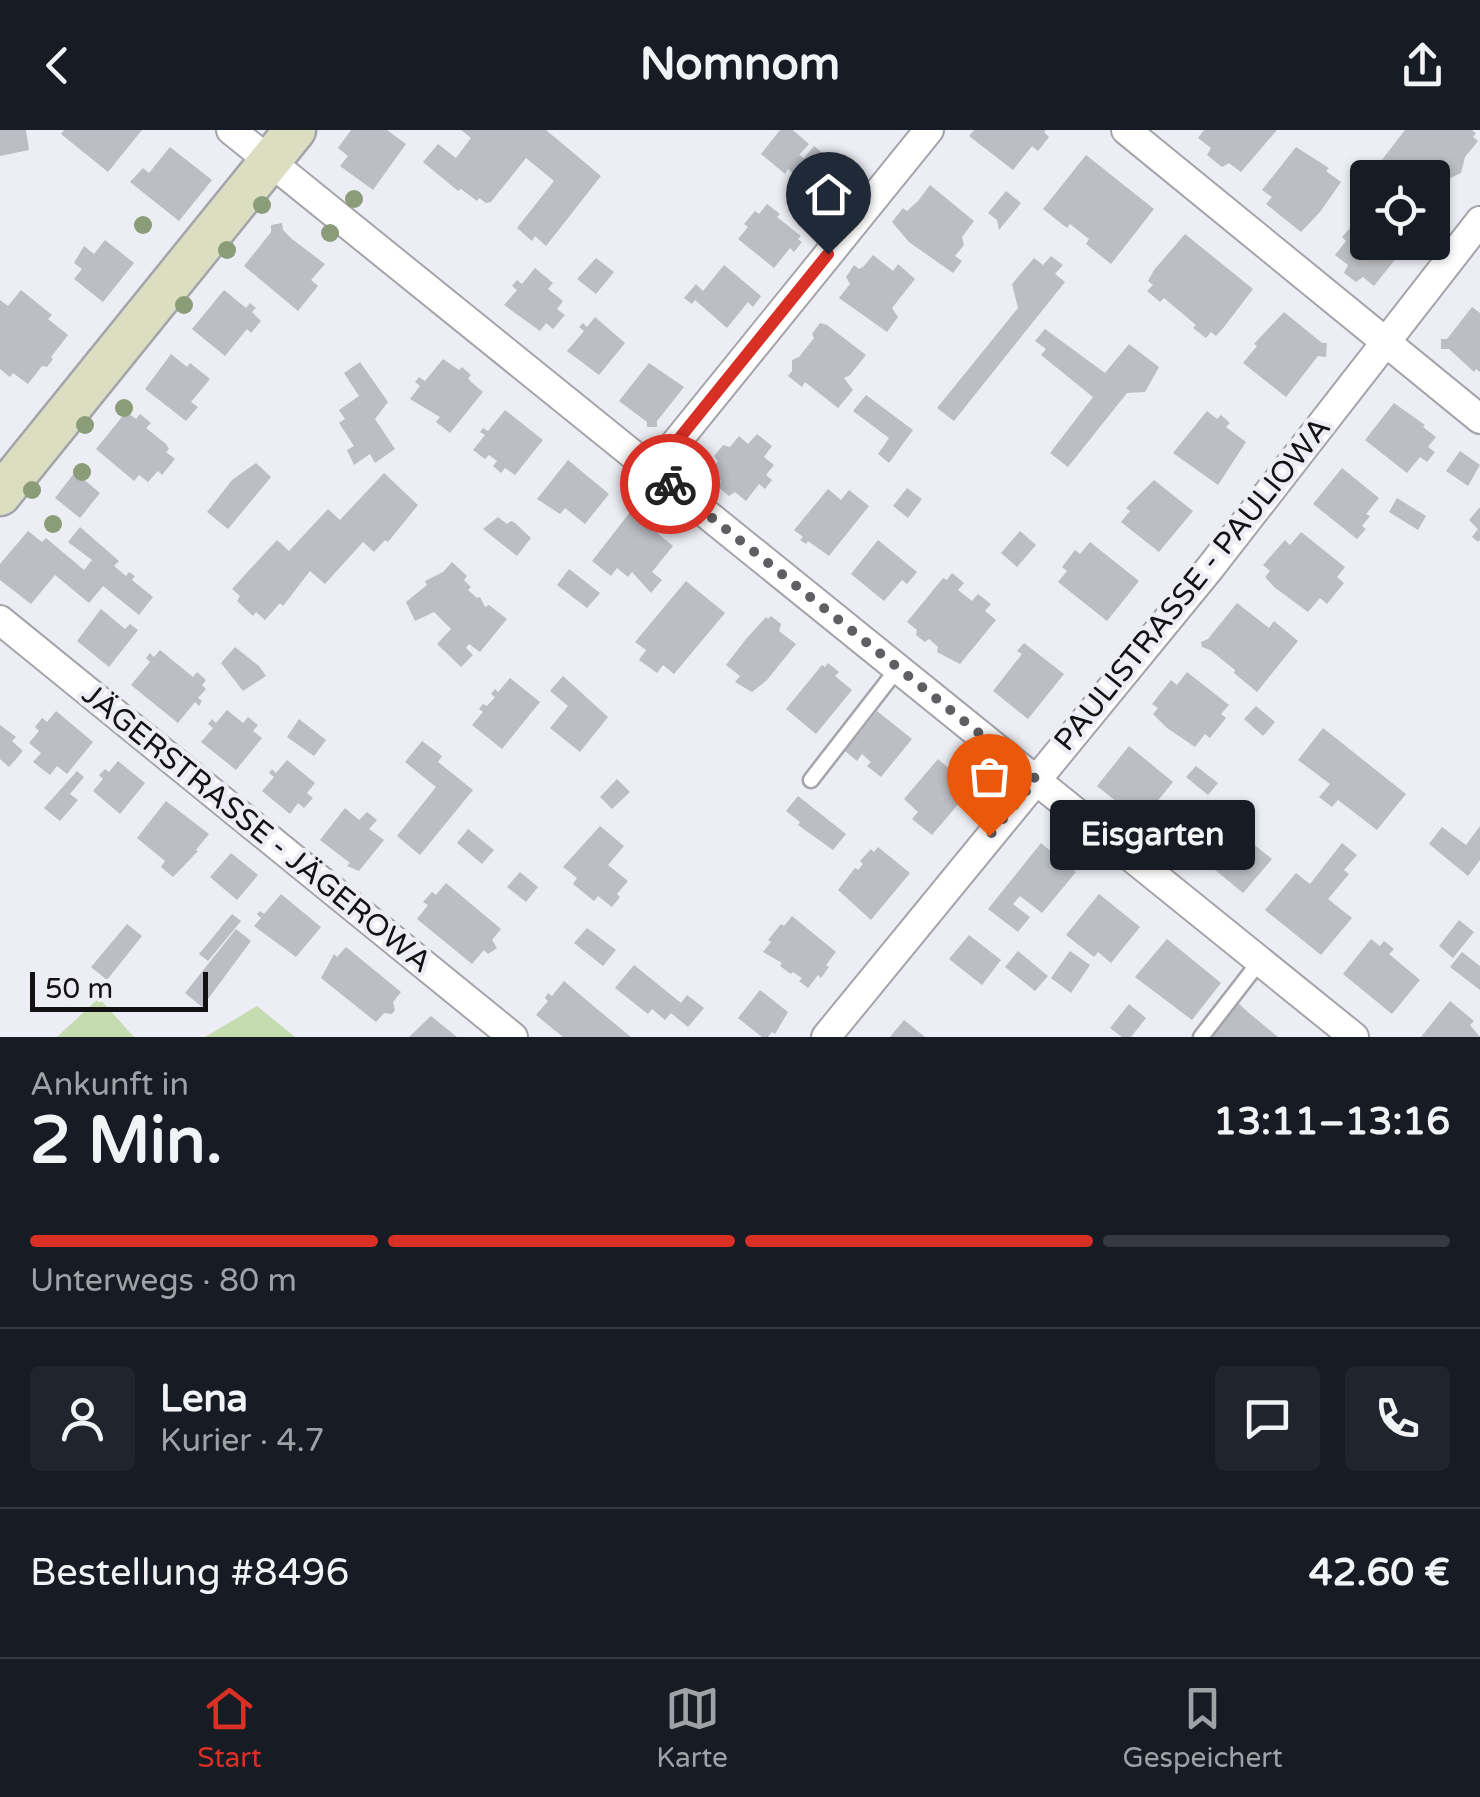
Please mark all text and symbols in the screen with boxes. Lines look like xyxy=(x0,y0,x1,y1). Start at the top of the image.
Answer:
icon: back xyxy=(30,38,85,93)
text: Nomnom xyxy=(640,38,840,92)
icon: share xyxy=(1395,38,1450,93)
pin xyxy=(786,152,871,255)
map controls xyxy=(1350,160,1450,260)
button: locate xyxy=(1350,160,1450,260)
icon: home xyxy=(801,167,856,222)
street label: PAULISTRASSE - PAULIOWA xyxy=(1046,410,1339,759)
courier xyxy=(620,434,720,534)
icon: bike xyxy=(643,457,698,512)
street label: JÄGERSTRASSE - JÄGEROWA xyxy=(75,676,439,981)
pin xyxy=(947,734,1032,837)
icon: bag xyxy=(962,749,1017,804)
callout: Eisgarten xyxy=(1049,801,1254,871)
text: Eisgarten xyxy=(1081,816,1224,854)
scale bar xyxy=(30,967,208,1011)
text: 50 m xyxy=(45,972,113,1006)
text: Ankunft in xyxy=(30,1066,189,1104)
text: 13:11–13:16 xyxy=(1213,1099,1450,1145)
text: 2 Min. xyxy=(30,1102,223,1181)
text: Unterwegs · 80 m xyxy=(30,1262,297,1300)
button: person xyxy=(30,1366,135,1471)
button: chat xyxy=(1215,1366,1320,1471)
button: phone xyxy=(1345,1366,1450,1471)
text: Lena xyxy=(160,1376,248,1422)
text: Kurier · 4.7 xyxy=(160,1422,325,1460)
text: Bestellung #8496 xyxy=(30,1550,349,1596)
text: 42.60 € xyxy=(1309,1550,1450,1596)
tab: Start xyxy=(197,1681,262,1775)
tab: Karte xyxy=(656,1681,728,1775)
tab: Gespeichert xyxy=(1122,1681,1283,1775)

